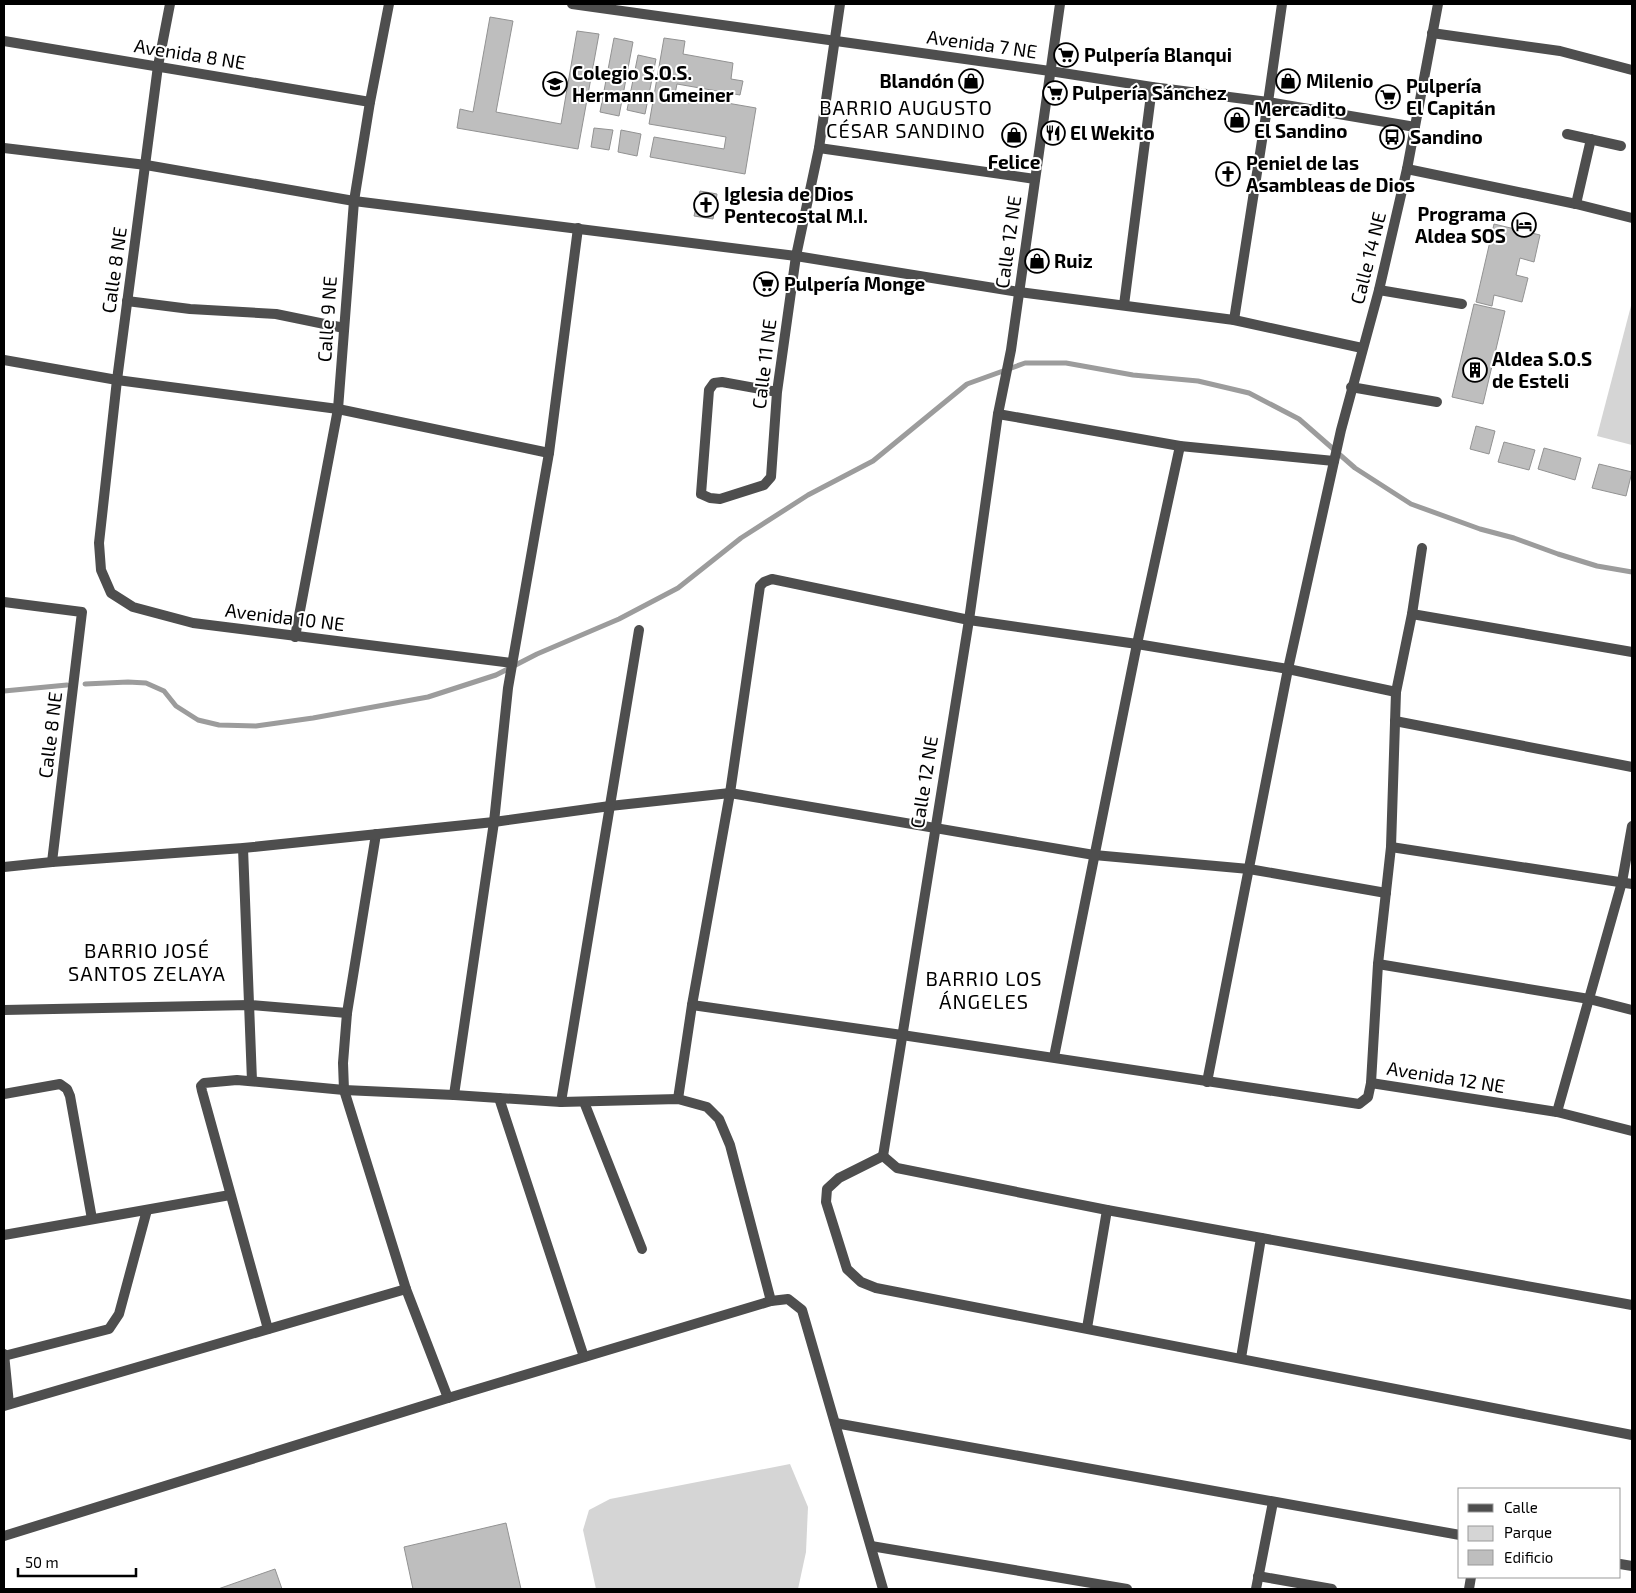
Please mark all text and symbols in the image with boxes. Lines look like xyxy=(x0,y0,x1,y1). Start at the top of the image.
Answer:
street label: Avenida 7 NE xyxy=(926,24,1039,63)
street label: Avenida 8 NE xyxy=(133,33,248,74)
supermarket icon: Pulpería Blanqui xyxy=(1053,42,1079,68)
place label: Pulpería Blanqui xyxy=(1084,43,1232,66)
place label: Colegio S.O.S. Hermann Gmeiner xyxy=(572,61,734,106)
shop icon: Blandón xyxy=(958,68,984,94)
shop icon: Milenio xyxy=(1275,68,1301,94)
place label: Blandón xyxy=(879,69,954,92)
place label: Milenio xyxy=(1306,69,1373,92)
school or university icon: Colegio S.O.S. Hermann Gmeiner xyxy=(542,71,568,97)
place label: Pulpería El Capitán xyxy=(1406,74,1496,119)
supermarket icon: Pulpería Sánchez xyxy=(1042,80,1068,106)
place label: Pulpería Sánchez xyxy=(1072,81,1227,104)
supermarket icon: Pulpería El Capitán xyxy=(1375,84,1401,110)
district label: BARRIO AUGUSTO CÉSAR SANDINO xyxy=(819,95,993,142)
place label: Mercadito El Sandino xyxy=(1254,97,1348,142)
shop icon: Mercadito El Sandino xyxy=(1224,107,1250,133)
restaurant icon: El Wekito xyxy=(1040,120,1066,146)
place label: El Wekito xyxy=(1070,121,1155,144)
shop icon: Felice xyxy=(1001,122,1027,148)
bus stop icon: Sandino xyxy=(1379,124,1405,150)
place label: Sandino xyxy=(1410,125,1483,148)
place label: Felice xyxy=(988,150,1041,173)
place label: Peniel de las Asambleas de Dios xyxy=(1246,151,1415,196)
church icon: Peniel de las Asambleas de Dios xyxy=(1215,161,1241,187)
place label: Iglesia de Dios Pentecostal M.I. xyxy=(724,182,868,227)
church icon: Iglesia de Dios Pentecostal M.I. xyxy=(693,192,719,218)
street label: Calle 12 NE xyxy=(990,194,1025,290)
place label: Programa Aldea SOS xyxy=(1415,202,1506,247)
street label: Calle 14 NE xyxy=(1345,209,1390,307)
hotel icon: Programa Aldea SOS xyxy=(1511,212,1537,238)
street label: Calle 8 NE xyxy=(96,225,131,315)
shop icon: Ruiz xyxy=(1024,248,1050,274)
place label: Ruiz xyxy=(1054,249,1093,272)
supermarket icon: Pulpería Monge xyxy=(753,271,779,297)
place label: Pulpería Monge xyxy=(784,272,926,295)
street label: Calle 9 NE xyxy=(312,275,341,363)
street label: Calle 11 NE xyxy=(747,318,780,410)
place label: Aldea S.O.S de Esteli xyxy=(1492,347,1592,392)
building icon: Aldea S.O.S de Esteli xyxy=(1462,357,1488,383)
street label: Avenida 10 NE xyxy=(224,598,346,635)
street label: Calle 8 NE xyxy=(33,690,66,779)
street label: Calle 12 NE xyxy=(905,734,942,830)
district label: BARRIO JOSÉ SANTOS ZELAYA xyxy=(68,938,226,985)
district label: BARRIO LOS ÁNGELES xyxy=(925,966,1043,1013)
street label: Avenida 12 NE xyxy=(1385,1056,1507,1097)
legend xyxy=(1458,1488,1621,1578)
text: Calle xyxy=(1504,1498,1538,1516)
text: Parque xyxy=(1504,1523,1552,1541)
scale bar xyxy=(18,1546,135,1578)
text: Edificio xyxy=(1504,1548,1553,1566)
text: 50 m xyxy=(25,1553,59,1571)

